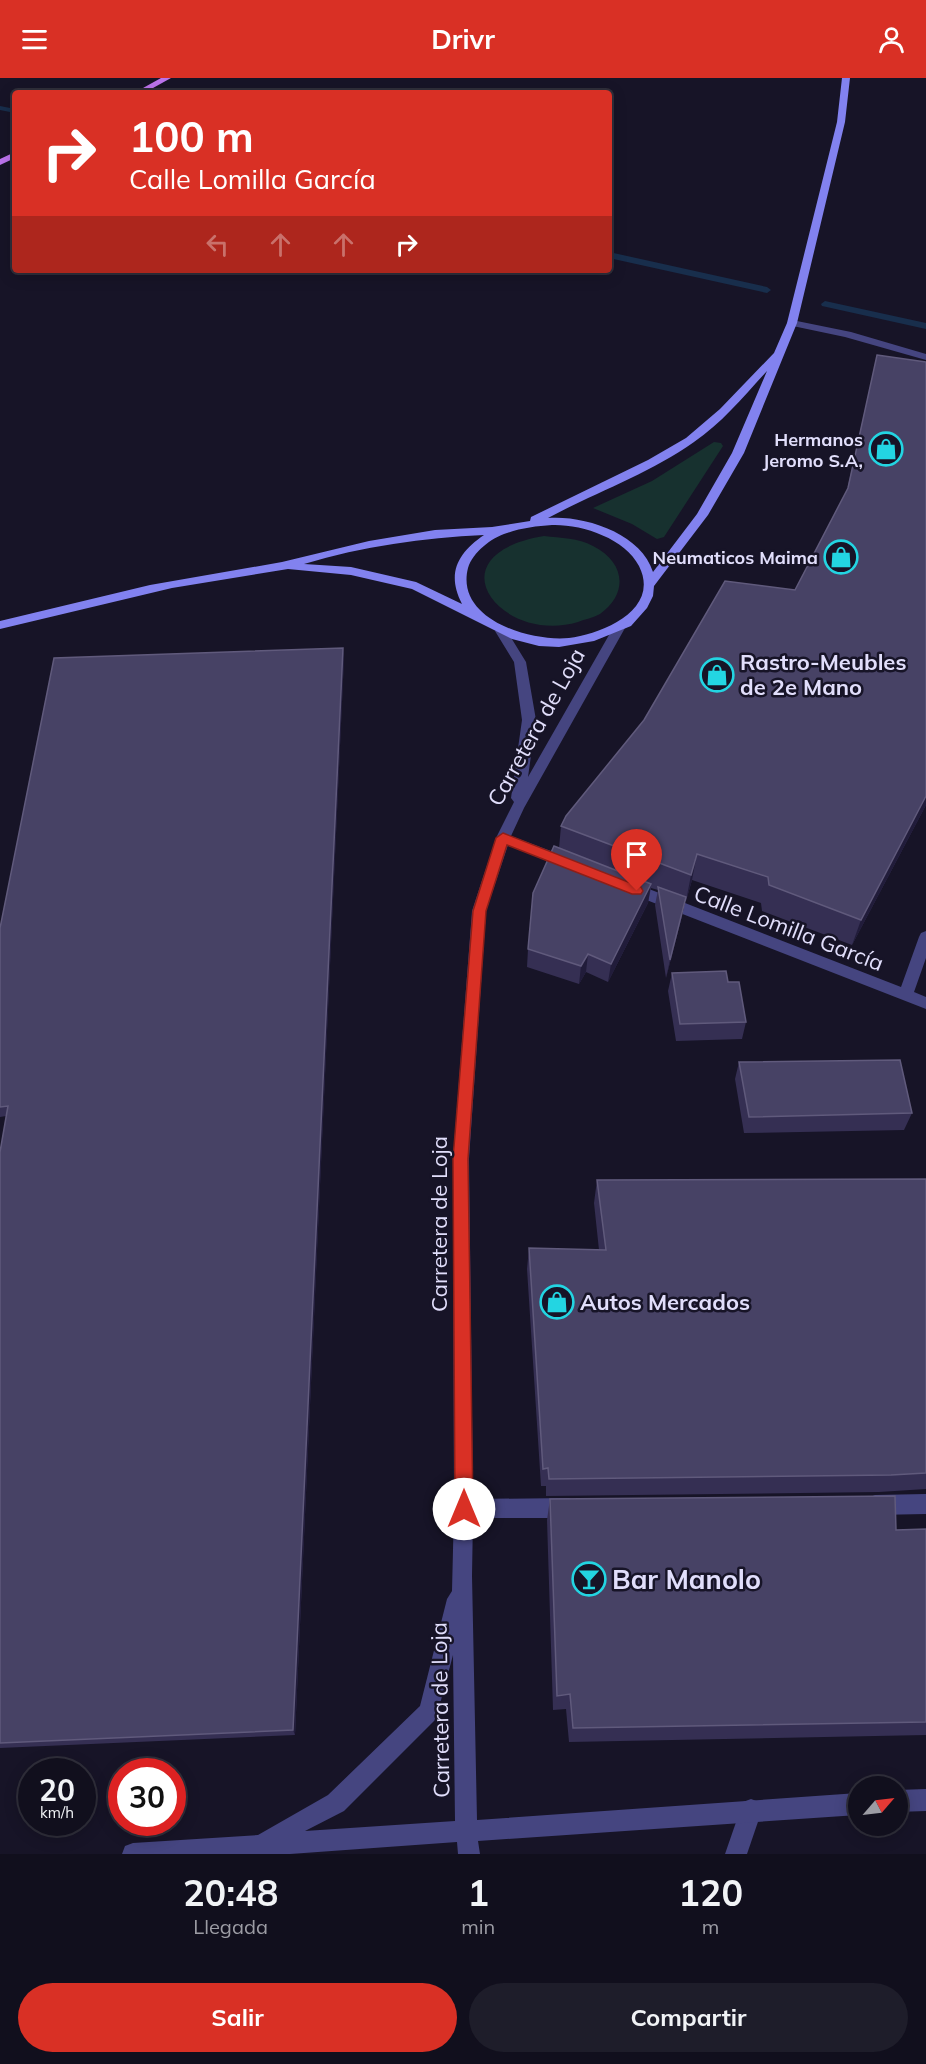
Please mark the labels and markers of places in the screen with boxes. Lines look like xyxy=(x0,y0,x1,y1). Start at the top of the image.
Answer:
place label: Hermanos Jeromo S.A, xyxy=(763,428,863,472)
shop icon: Hermanos Jeromo S.A, xyxy=(868,431,904,467)
shop icon: Neumaticos Maima xyxy=(823,539,859,575)
place label: Neumaticos Maima xyxy=(653,546,818,569)
place label: Rastro-Meubles de 2e Mano xyxy=(740,648,906,701)
shop icon: Rastro-Meubles de 2e Mano xyxy=(699,657,735,693)
pin xyxy=(611,829,662,891)
shop icon: Autos Mercados xyxy=(539,1284,575,1320)
place label: Autos Mercados xyxy=(580,1288,750,1316)
bar icon: Bar Manolo xyxy=(571,1561,607,1597)
place label: Bar Manolo xyxy=(612,1562,761,1596)

